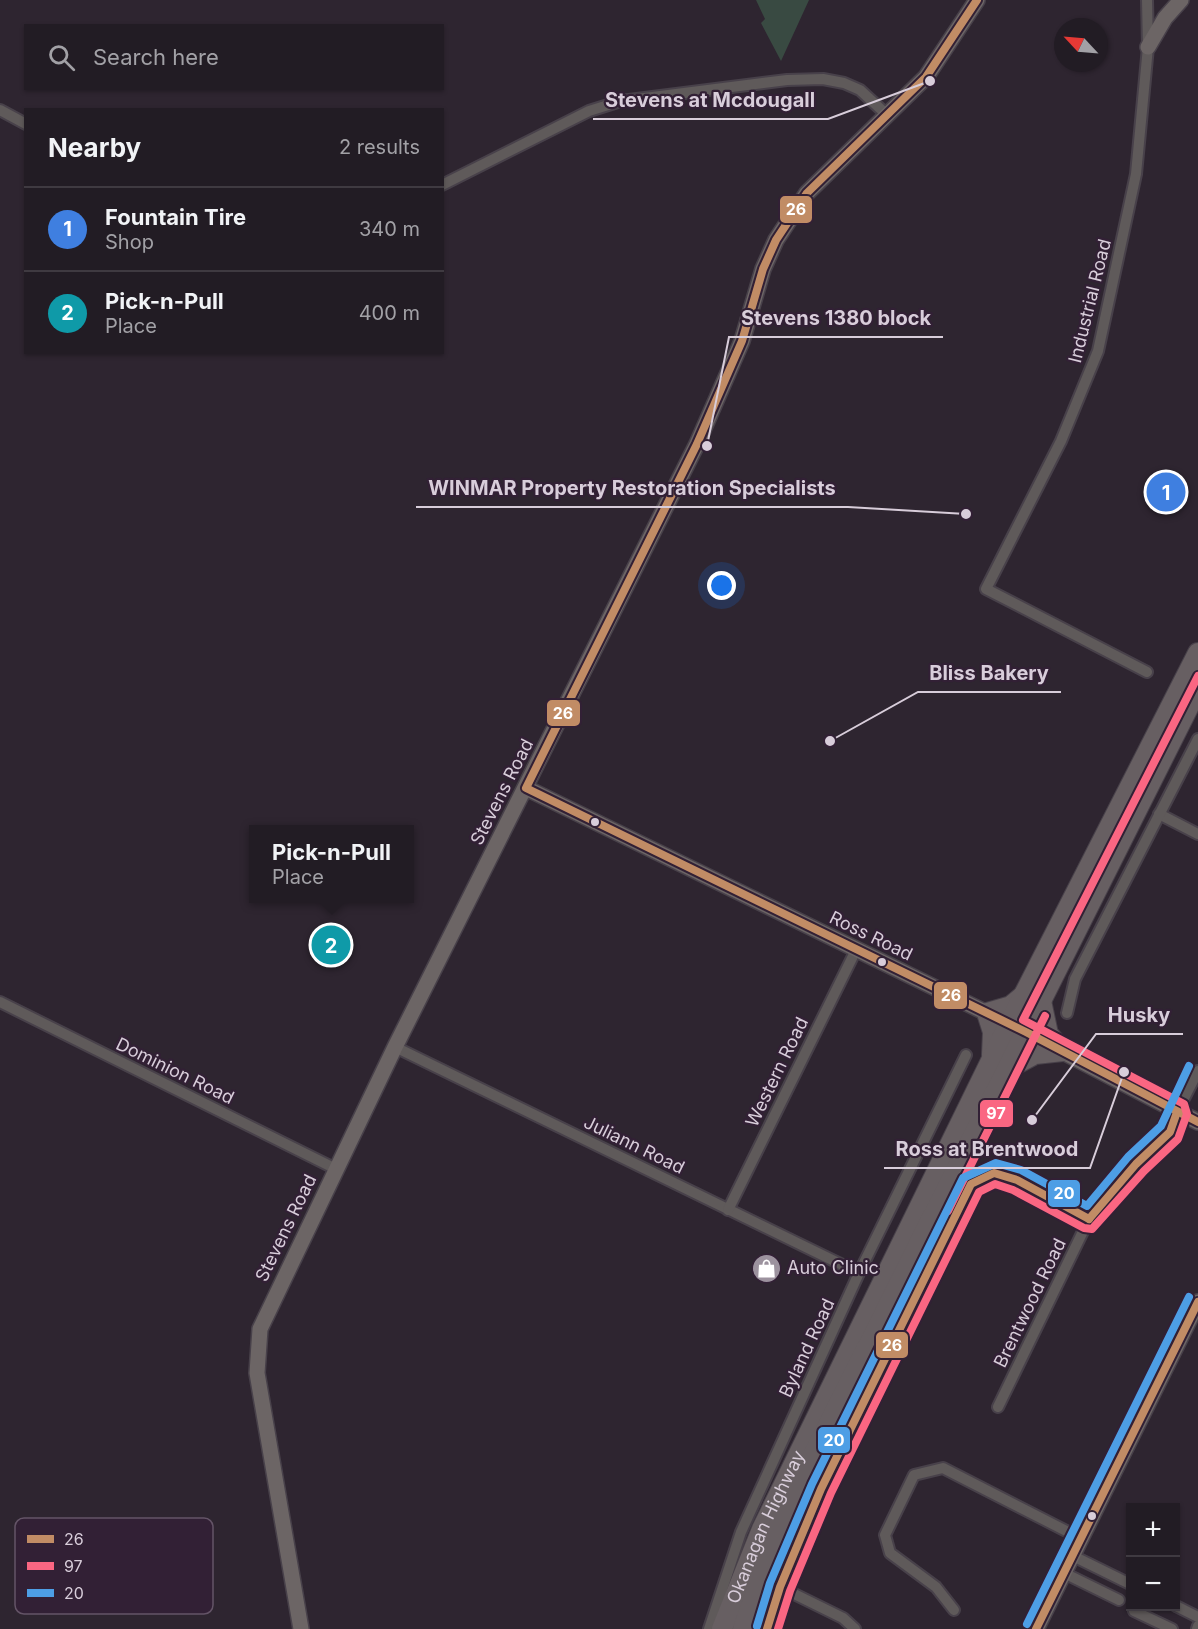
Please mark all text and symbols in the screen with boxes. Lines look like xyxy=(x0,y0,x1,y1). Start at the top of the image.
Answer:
north arrow xyxy=(1054,18,1108,72)
search box xyxy=(24,24,444,90)
icon: search xyxy=(45,41,78,74)
text: Search here xyxy=(93,44,219,70)
callout: Stevens at Mcdougall xyxy=(593,81,828,119)
text: Stevens at Mcdougall xyxy=(605,88,815,112)
text: Nearby xyxy=(48,132,141,163)
text: 2 results xyxy=(339,135,420,159)
line badge: 26 xyxy=(779,195,813,224)
text: 26 xyxy=(786,199,806,219)
text: Fountain Tire xyxy=(105,204,246,230)
text: 1 xyxy=(63,217,72,241)
text: 340 m xyxy=(359,217,420,241)
text: Shop xyxy=(105,230,154,254)
street label: Industrial Road xyxy=(1064,237,1115,365)
text: Pick-n-Pull xyxy=(105,288,224,314)
callout: Stevens 1380 block xyxy=(729,299,943,337)
text: 2 xyxy=(61,301,74,325)
text: 400 m xyxy=(359,301,420,325)
text: Stevens 1380 block xyxy=(741,306,931,330)
text: Place xyxy=(105,314,157,338)
callout: WINMAR Property Restoration Specialists xyxy=(416,469,848,507)
pin: 1 xyxy=(1146,470,1186,514)
text: WINMAR Property Restoration Specialists xyxy=(428,476,836,500)
your location xyxy=(707,571,736,600)
callout: Bliss Bakery xyxy=(918,654,1061,692)
text: Bliss Bakery xyxy=(929,661,1049,685)
line badge: 26 xyxy=(546,699,581,727)
text: 26 xyxy=(553,703,573,723)
street label: Stevens Road xyxy=(466,735,537,848)
unlabelled marker xyxy=(589,816,601,828)
popup xyxy=(249,825,414,903)
text: Pick-n-Pull xyxy=(272,839,391,865)
text: Place xyxy=(272,865,324,889)
street label: Ross Road xyxy=(826,906,916,965)
pin: 2 xyxy=(312,922,350,968)
unlabelled marker xyxy=(876,956,888,968)
line badge: 26 xyxy=(933,981,968,1010)
text: 26 xyxy=(941,985,961,1005)
callout: Husky xyxy=(1096,996,1183,1034)
text: Husky xyxy=(1108,1003,1170,1027)
street label: Western Road xyxy=(741,1014,812,1130)
street label: Dominion Road xyxy=(113,1033,238,1108)
line badge: 97 xyxy=(979,1099,1014,1128)
text: 97 xyxy=(986,1103,1006,1123)
street label: Juliann Road xyxy=(580,1111,688,1178)
callout: Ross at Brentwood xyxy=(884,1130,1090,1168)
text: Ross at Brentwood xyxy=(896,1137,1078,1161)
street label: Stevens Road xyxy=(251,1171,320,1285)
line badge: 20 xyxy=(1047,1179,1081,1208)
text: 20 xyxy=(1054,1183,1075,1203)
street label: Brentwood Road xyxy=(989,1235,1070,1371)
shop icon: Auto Clinic xyxy=(750,1252,782,1284)
place label: Auto Clinic xyxy=(787,1257,879,1278)
street label: Byland Road xyxy=(775,1295,839,1401)
line badge: 26 xyxy=(875,1331,909,1359)
text: 26 xyxy=(882,1335,902,1355)
line badge: 20 xyxy=(817,1426,851,1454)
text: 20 xyxy=(824,1430,845,1450)
street label: Okanagan Highway xyxy=(722,1447,809,1606)
map controls xyxy=(1126,1503,1180,1611)
button: + xyxy=(1126,1503,1180,1557)
unlabelled marker xyxy=(1086,1510,1098,1522)
legend xyxy=(15,1518,213,1614)
text: 26 xyxy=(64,1529,84,1549)
text: 97 xyxy=(64,1556,83,1576)
button: − xyxy=(1126,1557,1180,1611)
text: 20 xyxy=(64,1583,84,1603)

